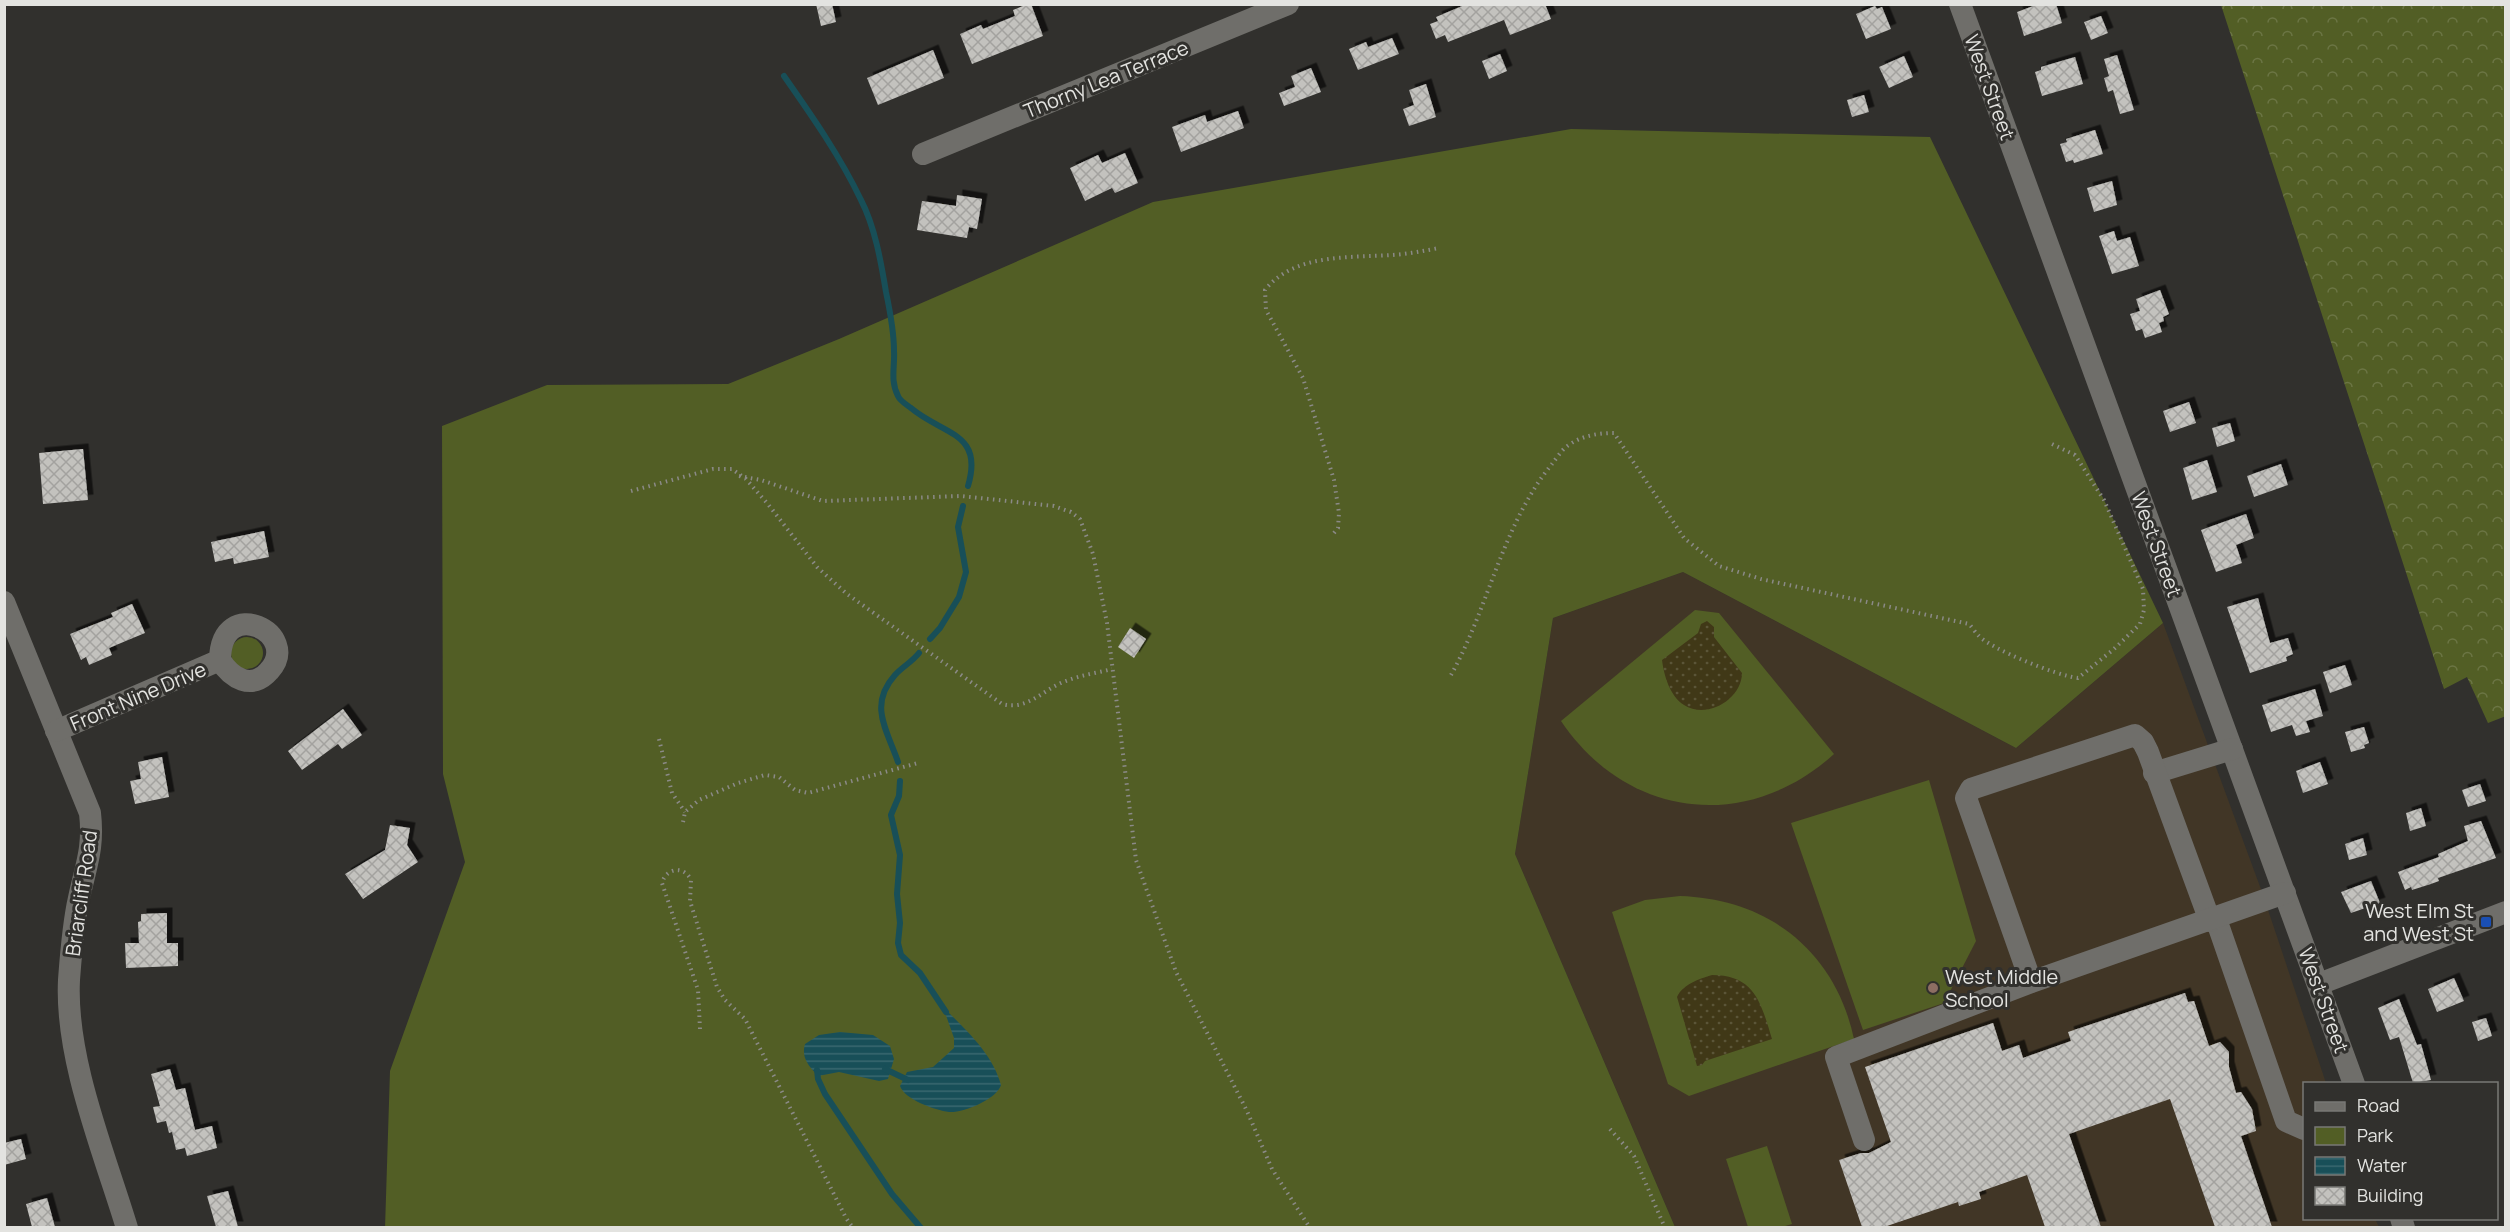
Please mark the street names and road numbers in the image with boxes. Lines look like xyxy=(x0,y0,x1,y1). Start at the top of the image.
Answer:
street label: West Street xyxy=(1958,30,2022,144)
street label: Thorny Lea Terrace xyxy=(1020,34,1192,124)
street label: West Street xyxy=(2125,487,2189,601)
street label: Front Nine Drive xyxy=(66,655,210,737)
street label: Briarcliff Road xyxy=(59,828,103,958)
street label: West Street xyxy=(2292,943,2356,1057)

